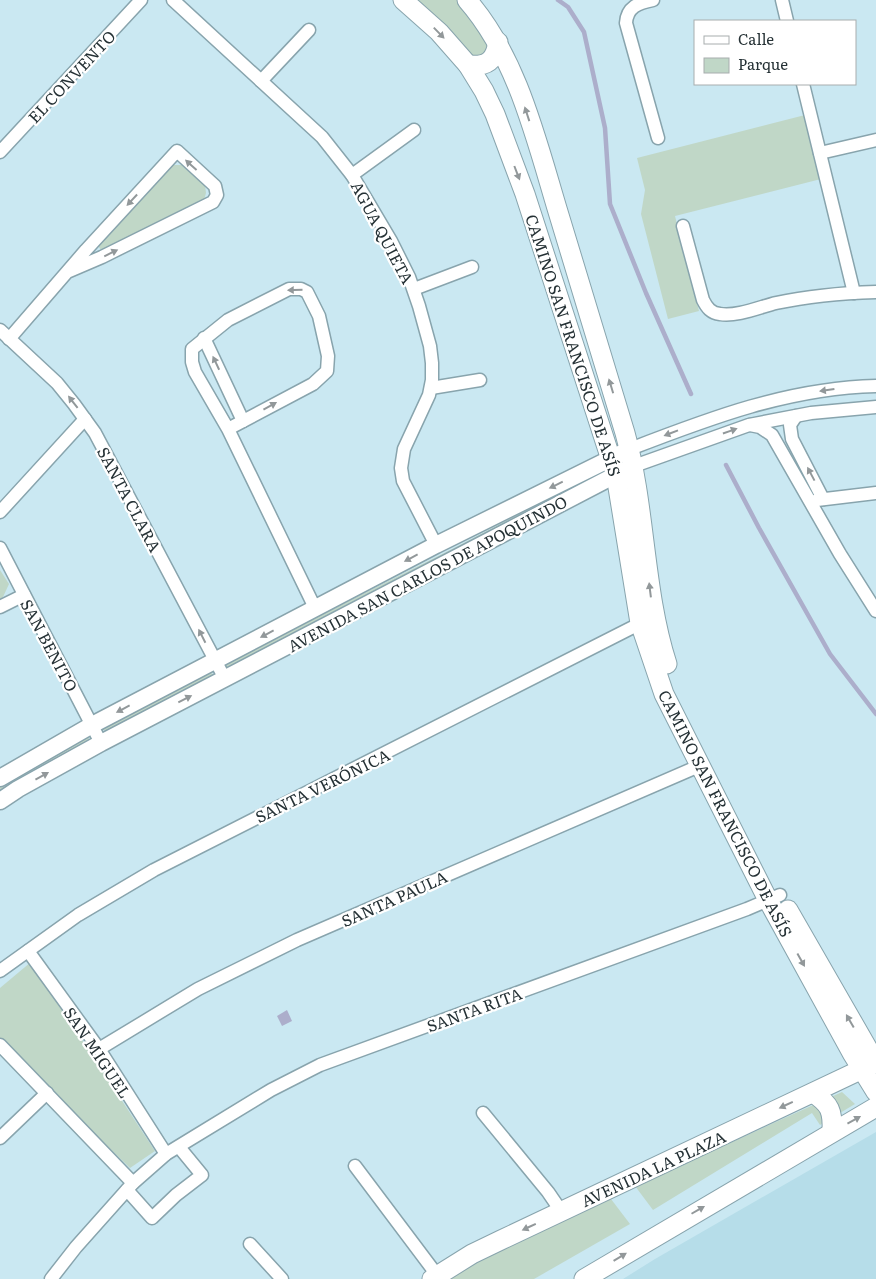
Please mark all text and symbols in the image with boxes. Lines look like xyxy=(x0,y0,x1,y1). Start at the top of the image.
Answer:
legend xyxy=(694,20,856,85)
street label: EL CONVENTO xyxy=(22,24,120,128)
one-way arrow xyxy=(433,27,445,39)
text: Calle xyxy=(738,27,774,50)
text: Parque xyxy=(738,52,788,75)
one-way arrow xyxy=(522,106,530,121)
one-way arrow xyxy=(185,159,198,170)
one-way arrow xyxy=(514,166,521,181)
street label: AGUA QUIETA xyxy=(346,176,420,288)
one-way arrow xyxy=(126,194,138,206)
street label: CAMINO SAN FRANCISCO DE ASÍS xyxy=(520,211,628,479)
one-way arrow xyxy=(104,248,118,256)
one-way arrow xyxy=(287,286,303,294)
one-way arrow xyxy=(212,356,220,370)
one-way arrow xyxy=(607,379,614,394)
one-way arrow xyxy=(819,386,835,394)
one-way arrow xyxy=(67,396,78,409)
one-way arrow xyxy=(264,401,277,410)
one-way arrow xyxy=(723,427,738,435)
one-way arrow xyxy=(664,430,679,437)
street label: SANTA CLARA xyxy=(92,442,168,556)
one-way arrow xyxy=(807,467,815,482)
one-way arrow xyxy=(549,481,563,489)
street label: AVENIDA SAN CARLOS DE APOQUINDO xyxy=(283,489,571,657)
one-way arrow xyxy=(404,554,418,562)
one-way arrow xyxy=(646,582,654,598)
street label: SAN BENITO xyxy=(15,594,85,696)
one-way arrow xyxy=(198,628,206,643)
one-way arrow xyxy=(261,629,274,638)
street label: CAMINO SAN FRANCISCO DE ASÍS xyxy=(653,685,799,941)
one-way arrow xyxy=(178,695,192,703)
one-way arrow xyxy=(116,705,131,713)
street label: SANTA VERÓNICA xyxy=(251,742,394,828)
one-way arrow xyxy=(34,772,49,780)
street label: SANTA PAULA xyxy=(337,864,451,932)
one-way arrow xyxy=(797,953,805,968)
street label: SANTA RITA xyxy=(423,981,525,1037)
street label: SAN MIGUEL xyxy=(59,1002,137,1102)
one-way arrow xyxy=(846,1014,855,1027)
one-way arrow xyxy=(779,1102,793,1110)
one-way arrow xyxy=(847,1115,861,1124)
street label: AVENIDA LA PLAZA xyxy=(577,1124,730,1212)
one-way arrow xyxy=(692,1206,705,1215)
one-way arrow xyxy=(521,1223,536,1231)
one-way arrow xyxy=(614,1252,627,1262)

